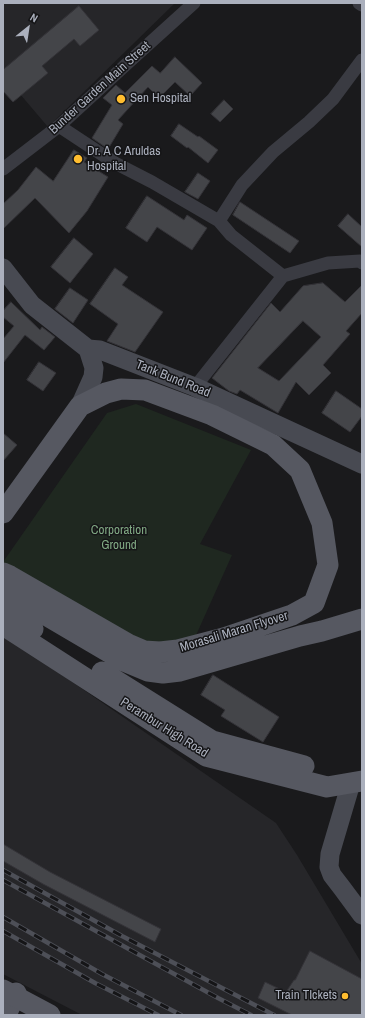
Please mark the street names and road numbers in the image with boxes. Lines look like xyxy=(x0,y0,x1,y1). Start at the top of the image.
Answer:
street label: Bunder Garden Main Street xyxy=(46,38,154,138)
street label: Tank Bund Road xyxy=(133,357,213,401)
street label: Morasali Maran Flyover xyxy=(178,608,290,656)
street label: Perambur High Road xyxy=(117,695,211,761)

